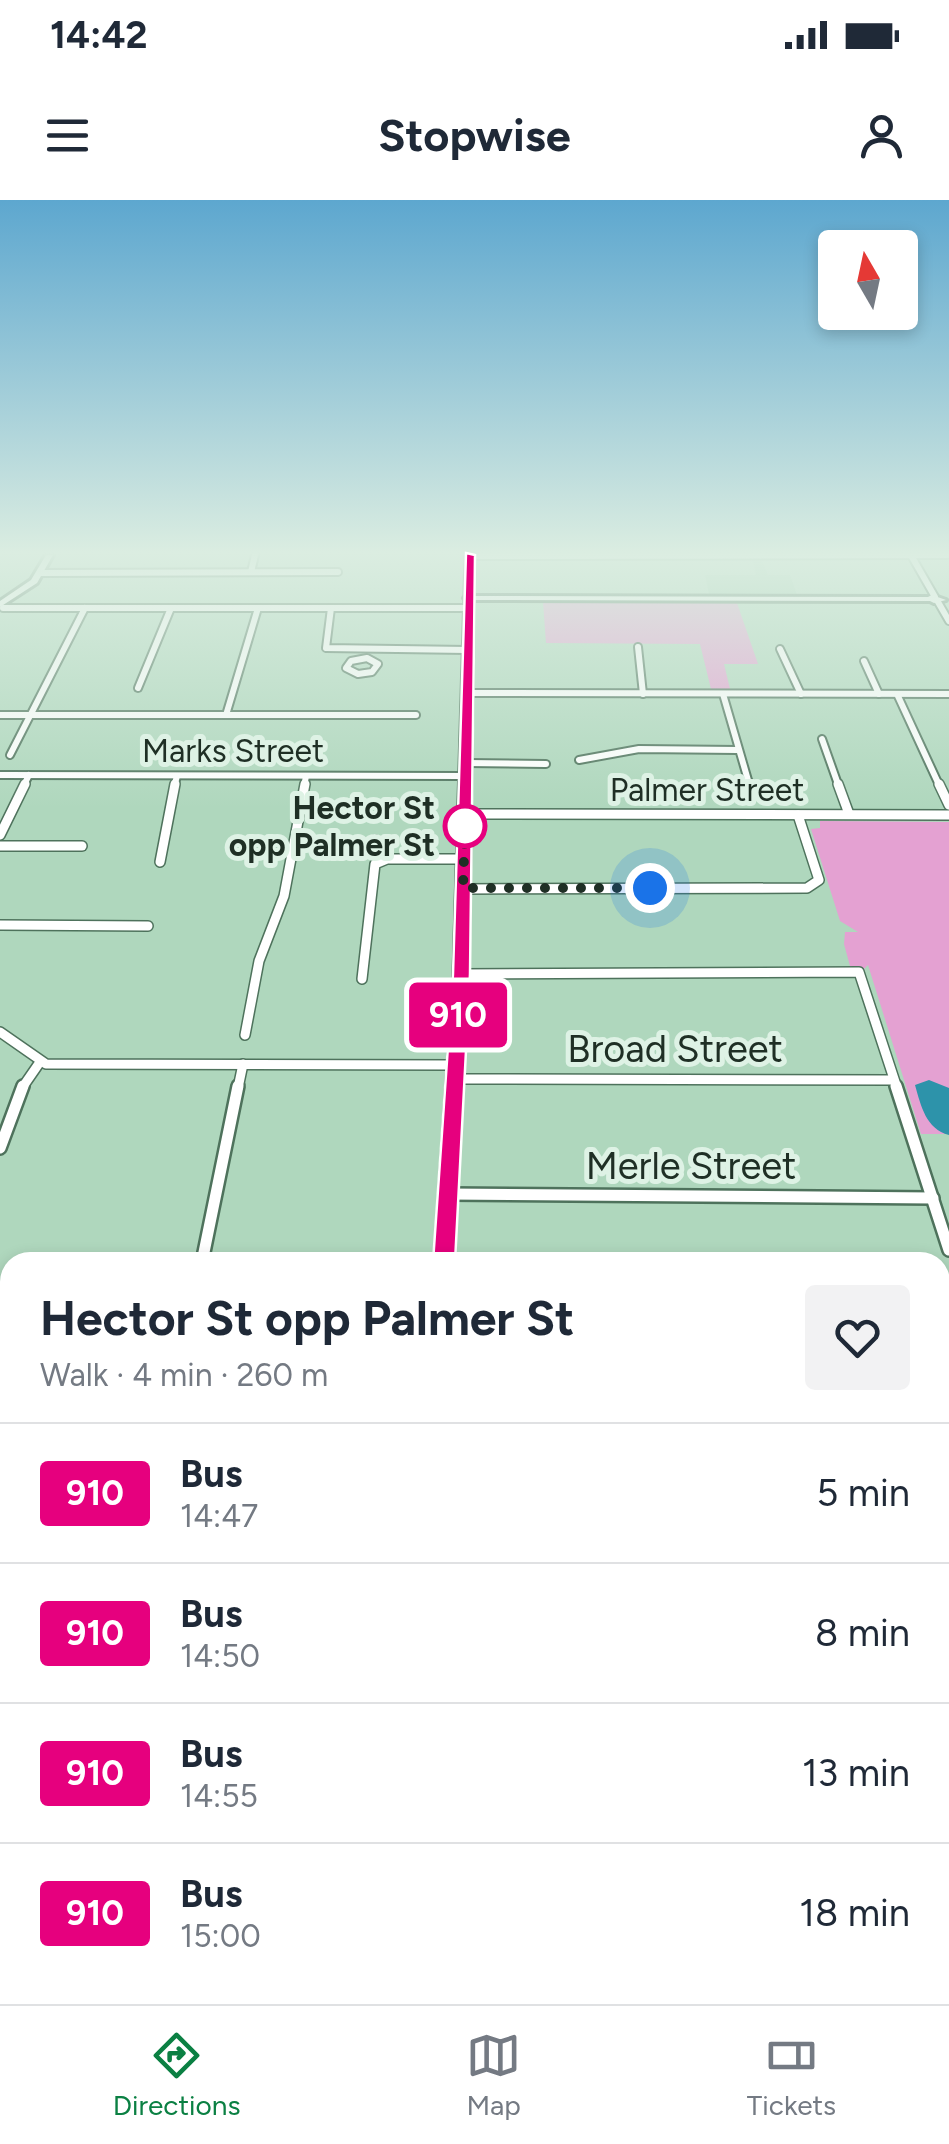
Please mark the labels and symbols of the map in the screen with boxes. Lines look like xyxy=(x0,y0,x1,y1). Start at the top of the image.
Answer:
north arrow xyxy=(818,230,918,330)
street label: Marks Street xyxy=(142,732,324,770)
street label: Palmer Street xyxy=(610,771,804,809)
place label: Hector St opp Palmer St xyxy=(229,789,435,864)
marker: Hector St opp Palmer St xyxy=(444,805,486,847)
your location xyxy=(625,863,675,913)
line badge: 910 xyxy=(400,982,516,1048)
street label: Broad Street xyxy=(567,1026,783,1072)
street label: Merle Street xyxy=(586,1143,796,1189)

